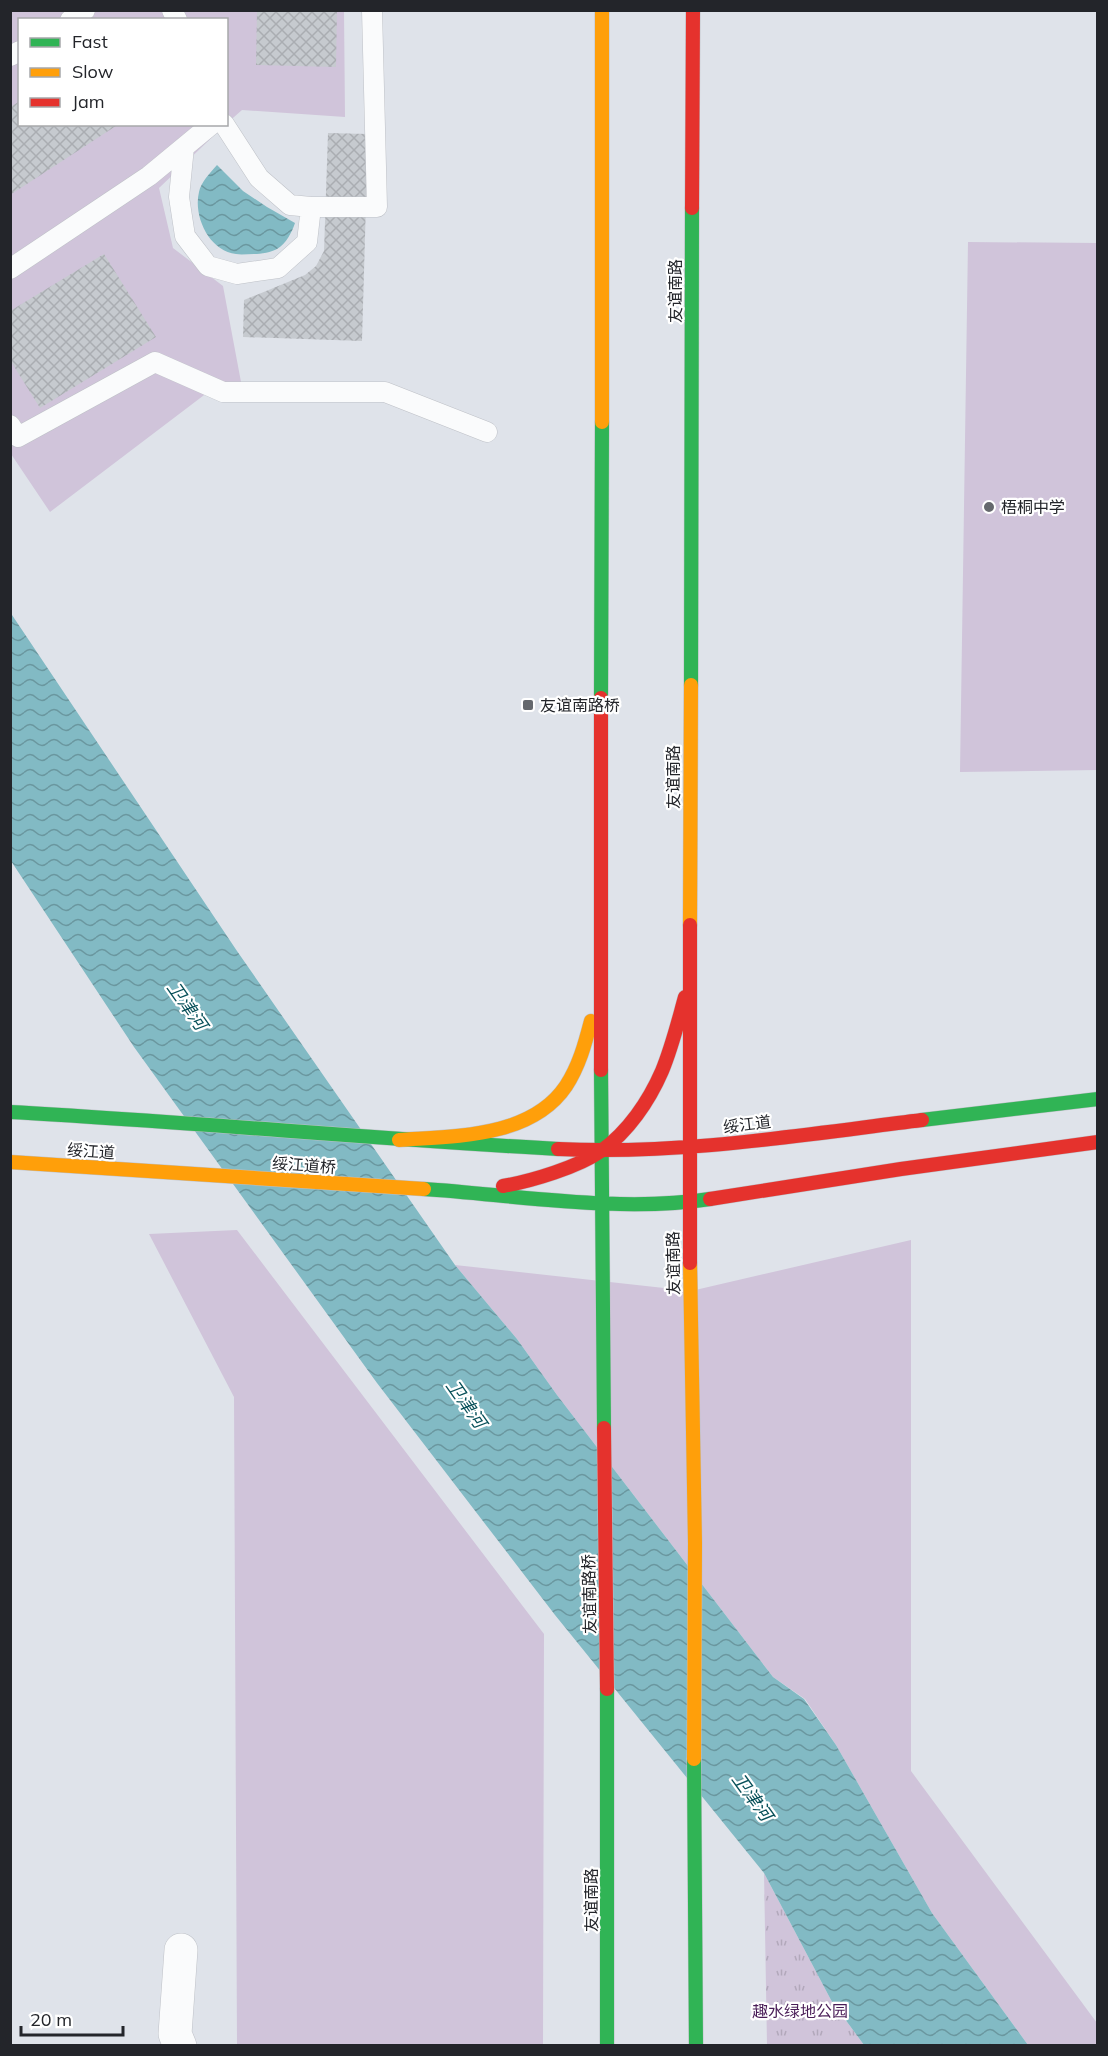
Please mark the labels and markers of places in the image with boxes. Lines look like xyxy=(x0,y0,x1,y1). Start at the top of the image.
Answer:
place label: 梧桐中学 xyxy=(1001,497,1065,517)
marker: 梧桐中学 xyxy=(982,500,996,514)
place label: 友谊南路桥 xyxy=(540,695,620,715)
marker: 友谊南路桥 xyxy=(521,698,535,712)

